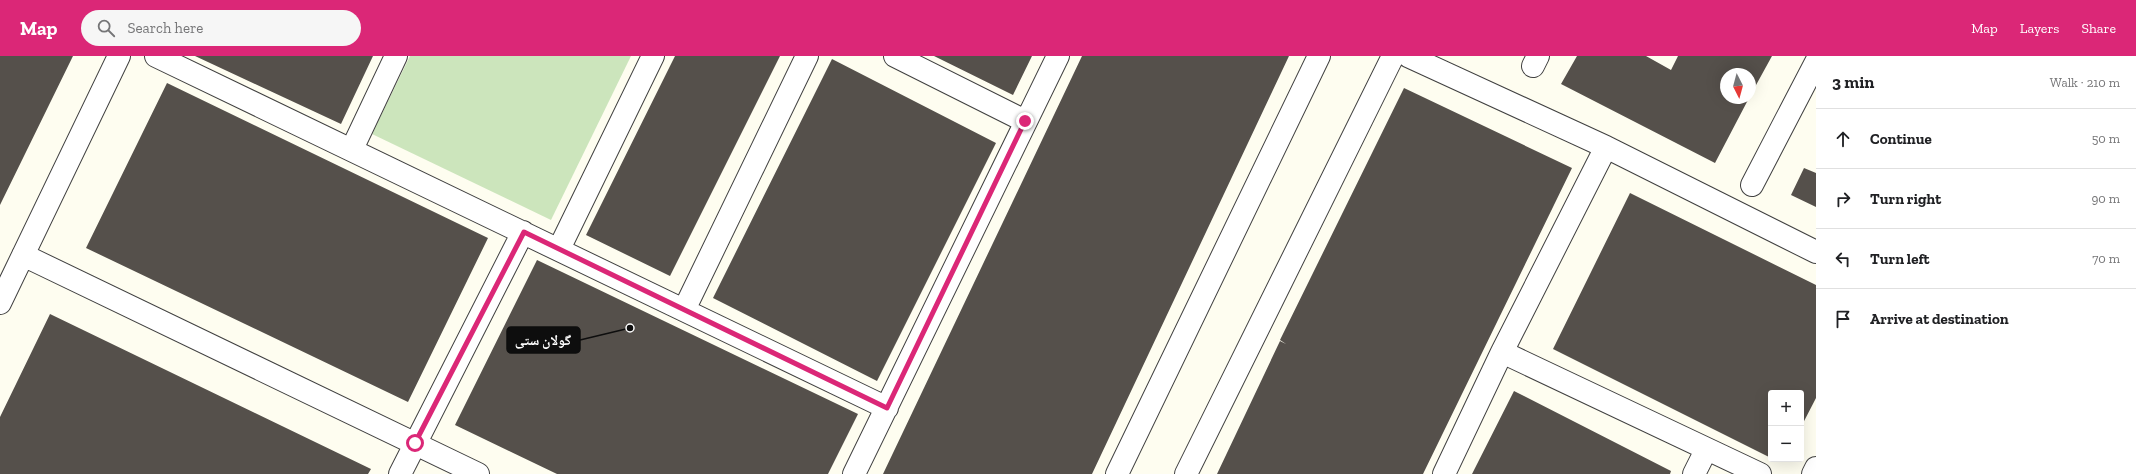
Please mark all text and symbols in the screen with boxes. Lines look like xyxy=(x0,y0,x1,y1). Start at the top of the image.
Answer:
search box xyxy=(81,10,361,46)
text: Map xyxy=(20,17,57,40)
icon: search xyxy=(95,17,117,39)
text: Search here xyxy=(127,19,203,37)
text: Map xyxy=(1971,20,1998,37)
text: Layers xyxy=(2020,20,2059,37)
text: Share xyxy=(2081,20,2116,37)
north arrow xyxy=(1720,68,1756,104)
text: 3 min xyxy=(1832,72,1874,92)
text: Walk · 210 m xyxy=(2050,75,2120,90)
route end xyxy=(1016,112,1034,130)
icon: ahead xyxy=(1832,128,1854,150)
text: Continue xyxy=(1870,130,1932,148)
text: 50 m xyxy=(2092,131,2120,146)
icon: right xyxy=(1832,188,1854,210)
text: Turn right xyxy=(1870,190,1941,208)
text: 90 m xyxy=(2091,191,2120,206)
icon: left xyxy=(1832,248,1854,270)
text: Turn left xyxy=(1870,250,1930,268)
text: 70 m xyxy=(2092,251,2120,266)
icon: arrive xyxy=(1832,308,1854,330)
text: Arrive at destination xyxy=(1870,310,2009,328)
callout: گولان ستی xyxy=(507,327,580,353)
text: گولان ستی xyxy=(515,332,571,349)
map controls xyxy=(1768,390,1804,462)
button: + xyxy=(1768,390,1804,426)
button: − xyxy=(1768,426,1804,462)
route start xyxy=(406,434,424,452)

